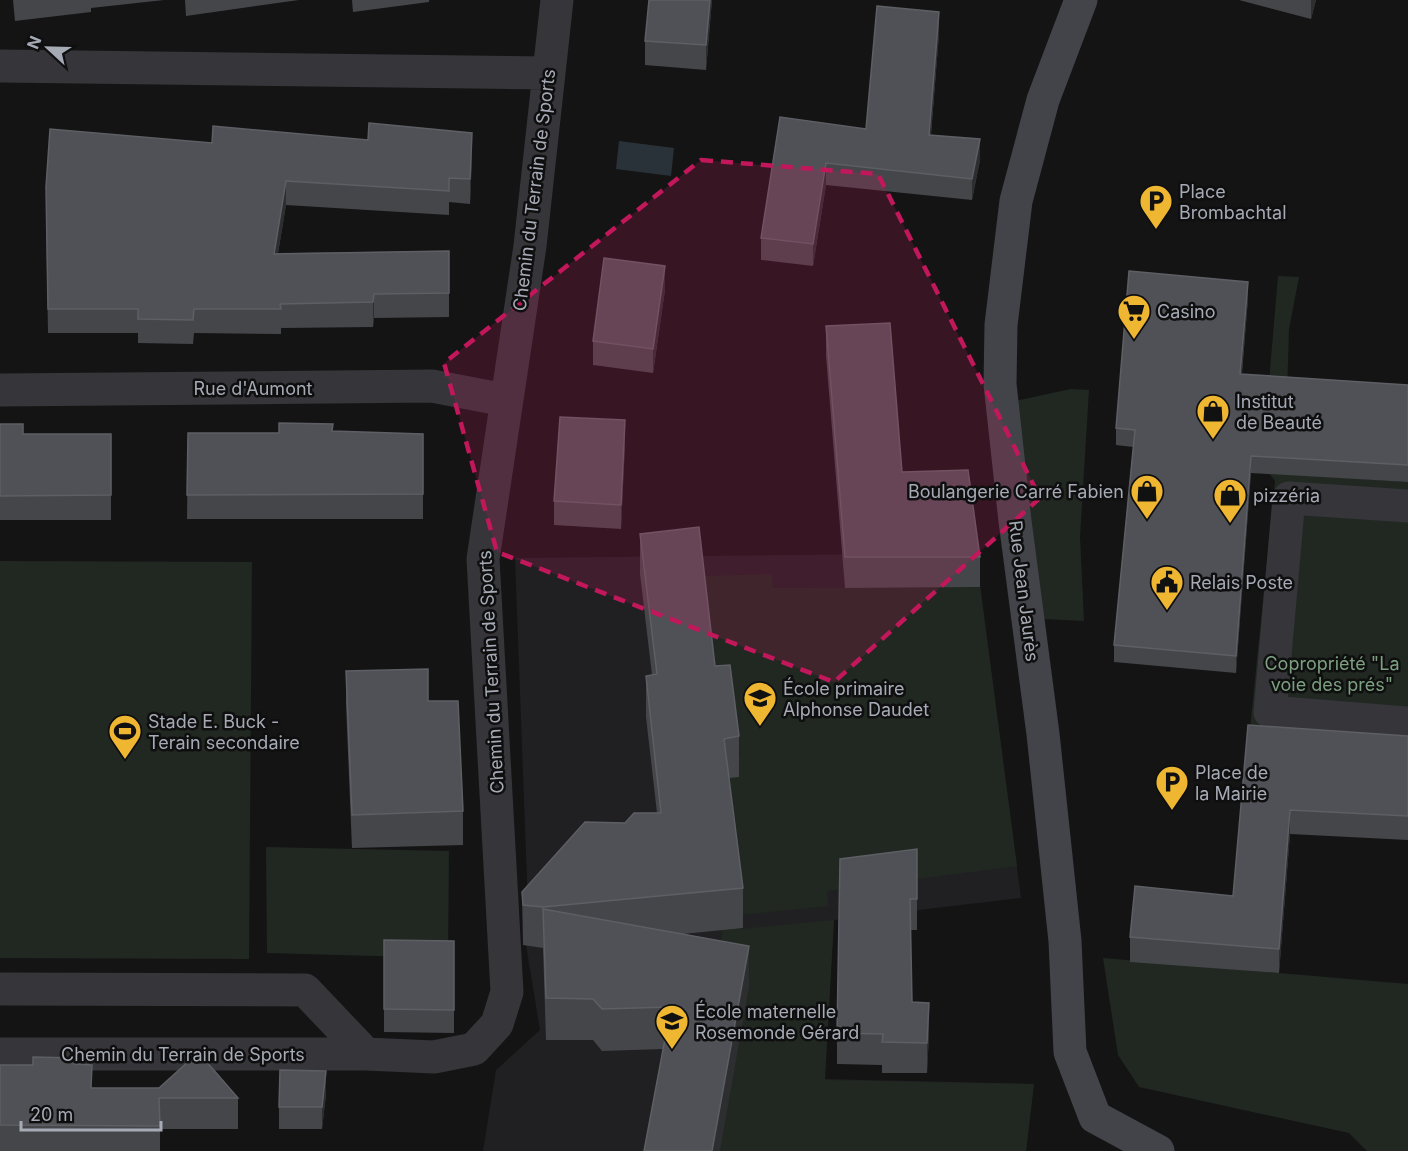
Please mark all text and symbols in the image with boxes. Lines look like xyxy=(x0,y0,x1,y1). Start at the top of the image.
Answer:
north arrow xyxy=(18,18,78,78)
text: N xyxy=(23,33,46,52)
street label: Chemin du Terrain de Sports xyxy=(509,68,559,312)
place label: Place Brombachtal xyxy=(1179,181,1287,223)
parking icon: Place Brombachtal xyxy=(1138,183,1174,230)
supermarket icon: Casino xyxy=(1116,293,1152,340)
place label: Casino xyxy=(1157,301,1216,322)
street label: Rue d'Aumont xyxy=(194,378,313,399)
place label: Institut de Beauté xyxy=(1236,391,1322,433)
shop icon: Institut de Beauté xyxy=(1195,393,1231,440)
shop icon: Boulangerie Carré Fabien xyxy=(1129,473,1165,520)
shop icon: pizzéria xyxy=(1212,477,1248,524)
place label: Boulangerie Carré Fabien xyxy=(908,481,1124,502)
place label: pizzéria xyxy=(1253,485,1320,506)
street label: Rue Jean Jaurès xyxy=(1005,519,1043,663)
street label: Chemin du Terrain de Sports xyxy=(474,550,508,794)
public building icon: Relais Poste xyxy=(1149,564,1185,611)
place label: Relais Poste xyxy=(1190,572,1293,593)
park label: Copropriété "La voie des prés" xyxy=(1264,653,1400,695)
place label: École primaire Alphonse Daudet xyxy=(783,677,929,720)
school or university icon: École primaire Alphonse Daudet xyxy=(742,680,778,727)
place label: Stade E. Buck - Terain secondaire xyxy=(148,711,300,753)
sports icon: Stade E. Buck - Terain secondaire xyxy=(107,713,143,760)
place label: Place de la Mairie xyxy=(1195,762,1268,804)
parking icon: Place de la Mairie xyxy=(1154,764,1190,811)
place label: École maternelle Rosemonde Gérard xyxy=(695,1000,859,1043)
school or university icon: École maternelle Rosemonde Gérard xyxy=(654,1003,690,1050)
street label: Chemin du Terrain de Sports xyxy=(61,1044,305,1065)
scale bar xyxy=(21,1094,160,1132)
text: 20 m xyxy=(30,1104,73,1125)

